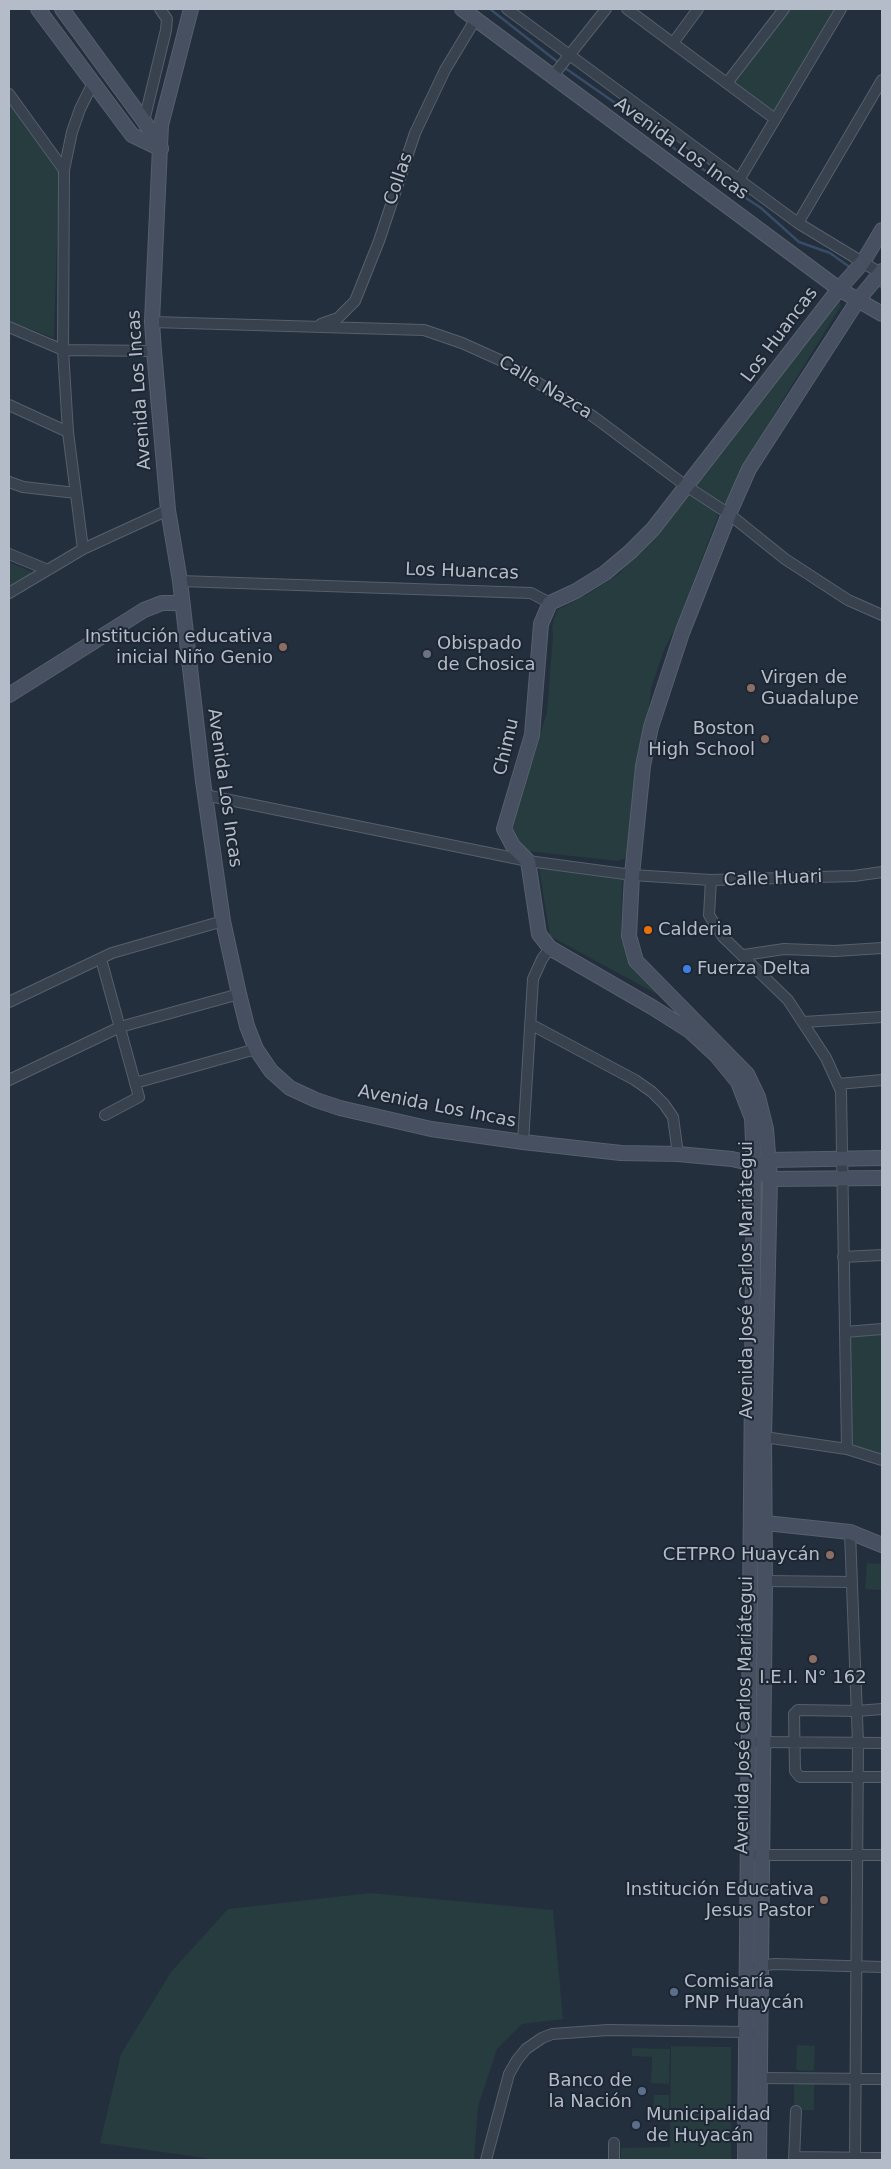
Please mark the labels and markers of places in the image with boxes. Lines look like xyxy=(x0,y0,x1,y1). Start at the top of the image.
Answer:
place label: Institución educativa inicial Niño Genio xyxy=(85,626,273,669)
place label: Obispado de Chosica xyxy=(437,633,536,676)
marker: Institución educativa inicial Niño Genio xyxy=(277,641,289,653)
marker: Obispado de Chosica xyxy=(421,648,433,660)
place label: Virgen de Guadalupe xyxy=(761,667,859,710)
marker: Virgen de Guadalupe xyxy=(745,682,757,694)
place label: Boston High School xyxy=(648,718,755,761)
marker: Boston High School xyxy=(759,733,771,745)
place label: Calderia xyxy=(658,919,733,941)
marker: Calderia xyxy=(642,924,654,936)
place label: Fuerza Delta xyxy=(697,958,810,980)
marker: Fuerza Delta xyxy=(681,963,693,975)
place label: CETPRO Huaycán xyxy=(663,1544,820,1566)
marker: CETPRO Huaycán xyxy=(824,1549,836,1561)
marker: I.E.I. N° 162 xyxy=(807,1653,819,1665)
place label: I.E.I. N° 162 xyxy=(759,1667,867,1689)
place label: Institución Educativa Jesus Pastor xyxy=(625,1879,814,1922)
marker: Institución Educativa Jesus Pastor xyxy=(818,1894,830,1906)
place label: Comisaría PNP Huaycán xyxy=(684,1971,804,2014)
marker: Comisaría PNP Huaycán xyxy=(668,1986,680,1998)
place label: Banco de la Nación xyxy=(548,2070,632,2112)
marker: Banco de la Nación xyxy=(636,2085,648,2097)
place label: Municipalidad de Huyacán xyxy=(646,2104,771,2146)
marker: Municipalidad de Huyacán xyxy=(630,2119,642,2131)

